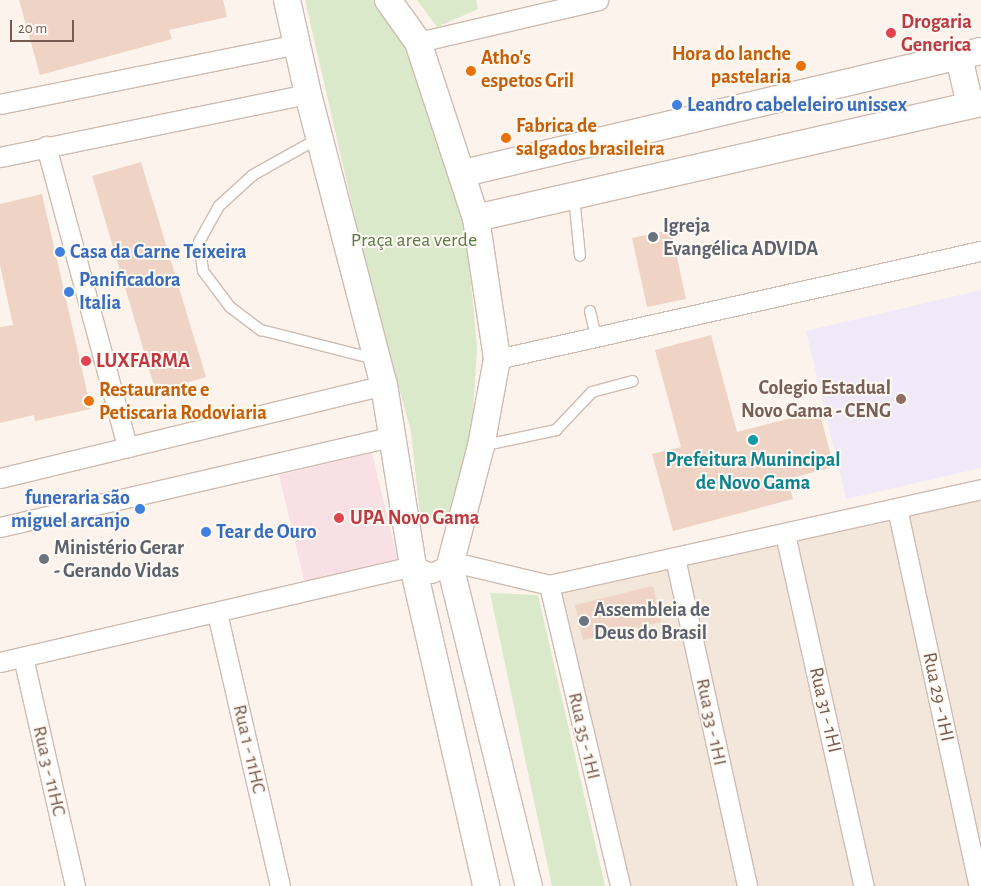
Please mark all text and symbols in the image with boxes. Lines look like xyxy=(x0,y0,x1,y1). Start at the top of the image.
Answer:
scale bar xyxy=(12,10,76,42)
place label: Drogaria Generica xyxy=(901,10,972,57)
text: 20 m xyxy=(18,21,47,36)
marker: Drogaria Generica xyxy=(885,27,897,39)
place label: Hora do lanche pastelaria xyxy=(672,42,791,89)
place label: Atho's espetos Gril xyxy=(481,47,574,94)
marker: Hora do lanche pastelaria xyxy=(795,60,807,72)
marker: Atho's espetos Gril xyxy=(465,65,477,77)
place label: Leandro cabeleleiro unissex xyxy=(687,93,907,117)
marker: Leandro cabeleleiro unissex xyxy=(671,99,683,111)
place label: Fabrica de salgados brasileira xyxy=(516,114,665,161)
marker: Fabrica de salgados brasileira xyxy=(500,132,512,144)
place label: Igreja Evangélica ADVIDA xyxy=(663,214,818,261)
park label: Praça area verde xyxy=(351,228,477,252)
marker: Igreja Evangélica ADVIDA xyxy=(647,231,659,243)
place label: Casa da Carne Teixeira xyxy=(70,240,247,264)
marker: Casa da Carne Teixeira xyxy=(54,246,66,258)
place label: Panificadora Italia xyxy=(79,268,181,315)
marker: Panificadora Italia xyxy=(63,286,75,298)
place label: LUXFARMA xyxy=(96,349,190,373)
marker: LUXFARMA xyxy=(80,355,92,367)
place label: Colegio Estadual Novo Gama - CENG xyxy=(741,376,891,423)
place label: Restaurante e Petiscaria Rodoviaria xyxy=(99,378,267,425)
marker: Colegio Estadual Novo Gama - CENG xyxy=(895,393,907,405)
marker: Restaurante e Petiscaria Rodoviaria xyxy=(83,395,95,407)
marker: Prefeitura Munincipal de Novo Gama xyxy=(747,434,759,446)
place label: Prefeitura Munincipal de Novo Gama xyxy=(665,448,841,495)
place label: funeraria são miguel arcanjo xyxy=(11,486,130,533)
marker: funeraria são miguel arcanjo xyxy=(134,503,146,515)
place label: UPA Novo Gama xyxy=(350,506,479,530)
marker: UPA Novo Gama xyxy=(332,511,346,525)
place label: Tear de Ouro xyxy=(216,520,317,544)
marker: Tear de Ouro xyxy=(200,526,212,538)
place label: Ministério Gerar - Gerando Vidas xyxy=(54,536,184,583)
marker: Ministério Gerar - Gerando Vidas xyxy=(38,553,50,565)
place label: Assembleia de Deus do Brasil xyxy=(594,598,710,645)
marker: Assembleia de Deus do Brasil xyxy=(578,615,590,627)
street label: Rua 29 - 1HI xyxy=(917,650,959,744)
street label: Rua 31 - 1HI xyxy=(803,665,847,755)
street label: Rua 33 - 1HI xyxy=(690,676,732,768)
street label: Rua 35 - 1HI xyxy=(562,690,606,782)
street label: Rua 1 - 11HC xyxy=(227,702,271,796)
street label: Rua 3 - 11HC xyxy=(27,724,71,818)

